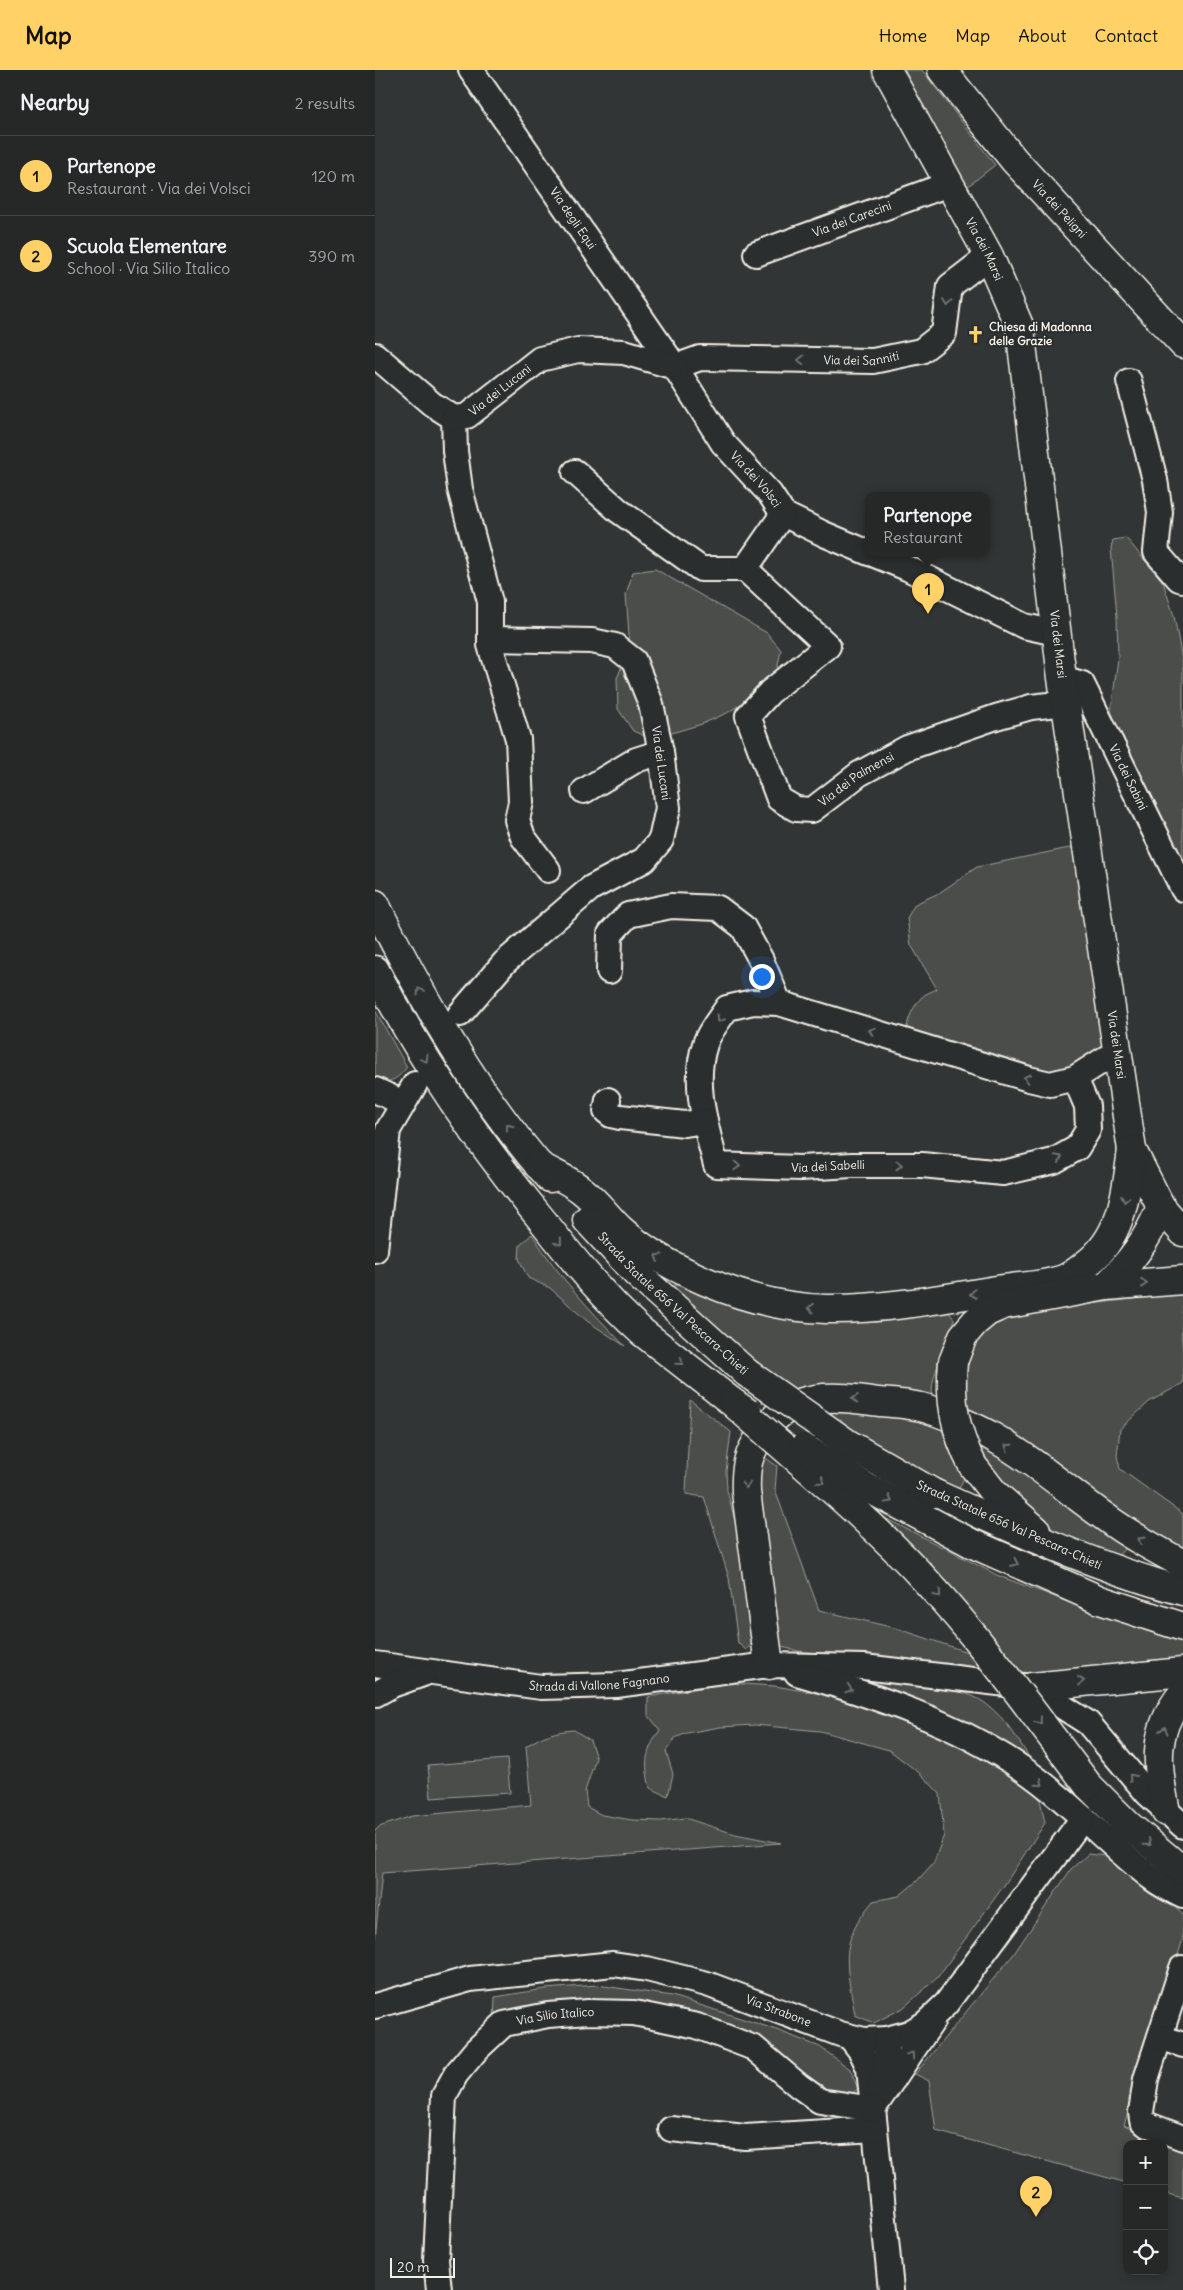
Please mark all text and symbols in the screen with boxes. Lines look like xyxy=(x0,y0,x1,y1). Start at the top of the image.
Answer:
text: Map xyxy=(25,20,72,50)
text: Home xyxy=(879,24,927,47)
text: Map xyxy=(955,24,990,47)
text: About xyxy=(1018,24,1066,47)
text: Contact xyxy=(1094,24,1158,47)
text: Nearby xyxy=(20,89,90,116)
text: 2 results xyxy=(295,93,355,113)
text: Partenope xyxy=(67,154,156,178)
text: 1 xyxy=(33,166,39,186)
text: 120 m xyxy=(312,166,355,186)
street label: Via dei Peligni xyxy=(1029,177,1090,241)
text: Restaurant · Via dei Volsci xyxy=(67,178,251,198)
street label: Via degli Equi xyxy=(547,184,600,252)
street label: Via dei Carecini xyxy=(810,198,893,240)
street label: Via dei Marsi xyxy=(962,215,1007,283)
text: Scuola Elementare xyxy=(67,234,227,258)
text: 2 xyxy=(32,246,40,266)
text: 390 m xyxy=(308,246,355,266)
text: School · Via Silio Italico xyxy=(67,258,230,278)
one-way arrow xyxy=(943,300,954,308)
place label: Chiesa di Madonna delle Grazie xyxy=(989,319,1092,348)
church icon: Chiesa di Madonna delle Grazie xyxy=(965,324,985,344)
street label: Via dei Sanniti xyxy=(823,348,900,368)
one-way arrow xyxy=(797,355,805,365)
street label: Via dei Lucani xyxy=(466,361,534,419)
street label: Via dei Volsci xyxy=(727,448,785,510)
popup xyxy=(865,492,990,557)
text: Partenope xyxy=(883,503,972,527)
text: Restaurant xyxy=(883,527,963,547)
pin: 1 xyxy=(912,573,944,614)
street label: Via dei Marsi xyxy=(1047,609,1070,679)
street label: Via dei Lucani xyxy=(649,725,674,801)
street label: Via dei Sabini xyxy=(1106,742,1151,813)
street label: Via dei Palmensi xyxy=(815,749,896,809)
your location xyxy=(749,964,775,990)
one-way arrow xyxy=(417,987,427,996)
street label: Via dei Marsi xyxy=(1104,1010,1129,1080)
one-way arrow xyxy=(717,1014,726,1023)
one-way arrow xyxy=(868,1027,876,1037)
one-way arrow xyxy=(418,1053,428,1062)
one-way arrow xyxy=(1024,1074,1032,1084)
one-way arrow xyxy=(506,1123,515,1133)
one-way arrow xyxy=(1054,1154,1063,1164)
street label: Via dei Sabelli xyxy=(791,1157,865,1175)
one-way arrow xyxy=(733,1160,741,1171)
one-way arrow xyxy=(896,1160,904,1170)
one-way arrow xyxy=(1121,1194,1131,1203)
street label: Strada Statale 656 Val Pescara-Chieti xyxy=(595,1229,752,1378)
one-way arrow xyxy=(554,1236,562,1245)
one-way arrow xyxy=(655,1254,664,1263)
one-way arrow xyxy=(1141,1277,1149,1288)
one-way arrow xyxy=(968,1288,977,1298)
one-way arrow xyxy=(807,1302,815,1313)
one-way arrow xyxy=(675,1356,684,1365)
one-way arrow xyxy=(851,1394,859,1405)
one-way arrow xyxy=(1004,1443,1013,1453)
one-way arrow xyxy=(816,1475,825,1484)
street label: Strada Statale 656 Val Pescara-Chieti xyxy=(914,1477,1104,1572)
one-way arrow xyxy=(740,1481,751,1489)
one-way arrow xyxy=(883,1493,892,1503)
one-way arrow xyxy=(1137,1536,1146,1546)
one-way arrow xyxy=(1010,1557,1019,1568)
one-way arrow xyxy=(932,1589,941,1598)
street label: Strada di Vallone Fagnano xyxy=(528,1670,671,1694)
one-way arrow xyxy=(1077,1676,1085,1687)
one-way arrow xyxy=(844,1683,852,1693)
one-way arrow xyxy=(1033,1715,1042,1725)
one-way arrow xyxy=(1158,1726,1168,1734)
one-way arrow xyxy=(1129,1774,1138,1783)
one-way arrow xyxy=(1035,1778,1044,1787)
one-way arrow xyxy=(1143,1837,1152,1846)
street label: Via Strabone xyxy=(744,1991,813,2029)
street label: Via Silio Italico xyxy=(515,2004,595,2028)
one-way arrow xyxy=(905,2051,914,2061)
map controls xyxy=(1123,2140,1168,2275)
button: + xyxy=(1123,2140,1168,2185)
pin: 2 xyxy=(1020,2176,1052,2217)
button: − xyxy=(1123,2185,1168,2230)
button: locate xyxy=(1123,2230,1168,2275)
scale bar xyxy=(390,2255,455,2278)
text: 20 m xyxy=(397,2258,430,2276)

